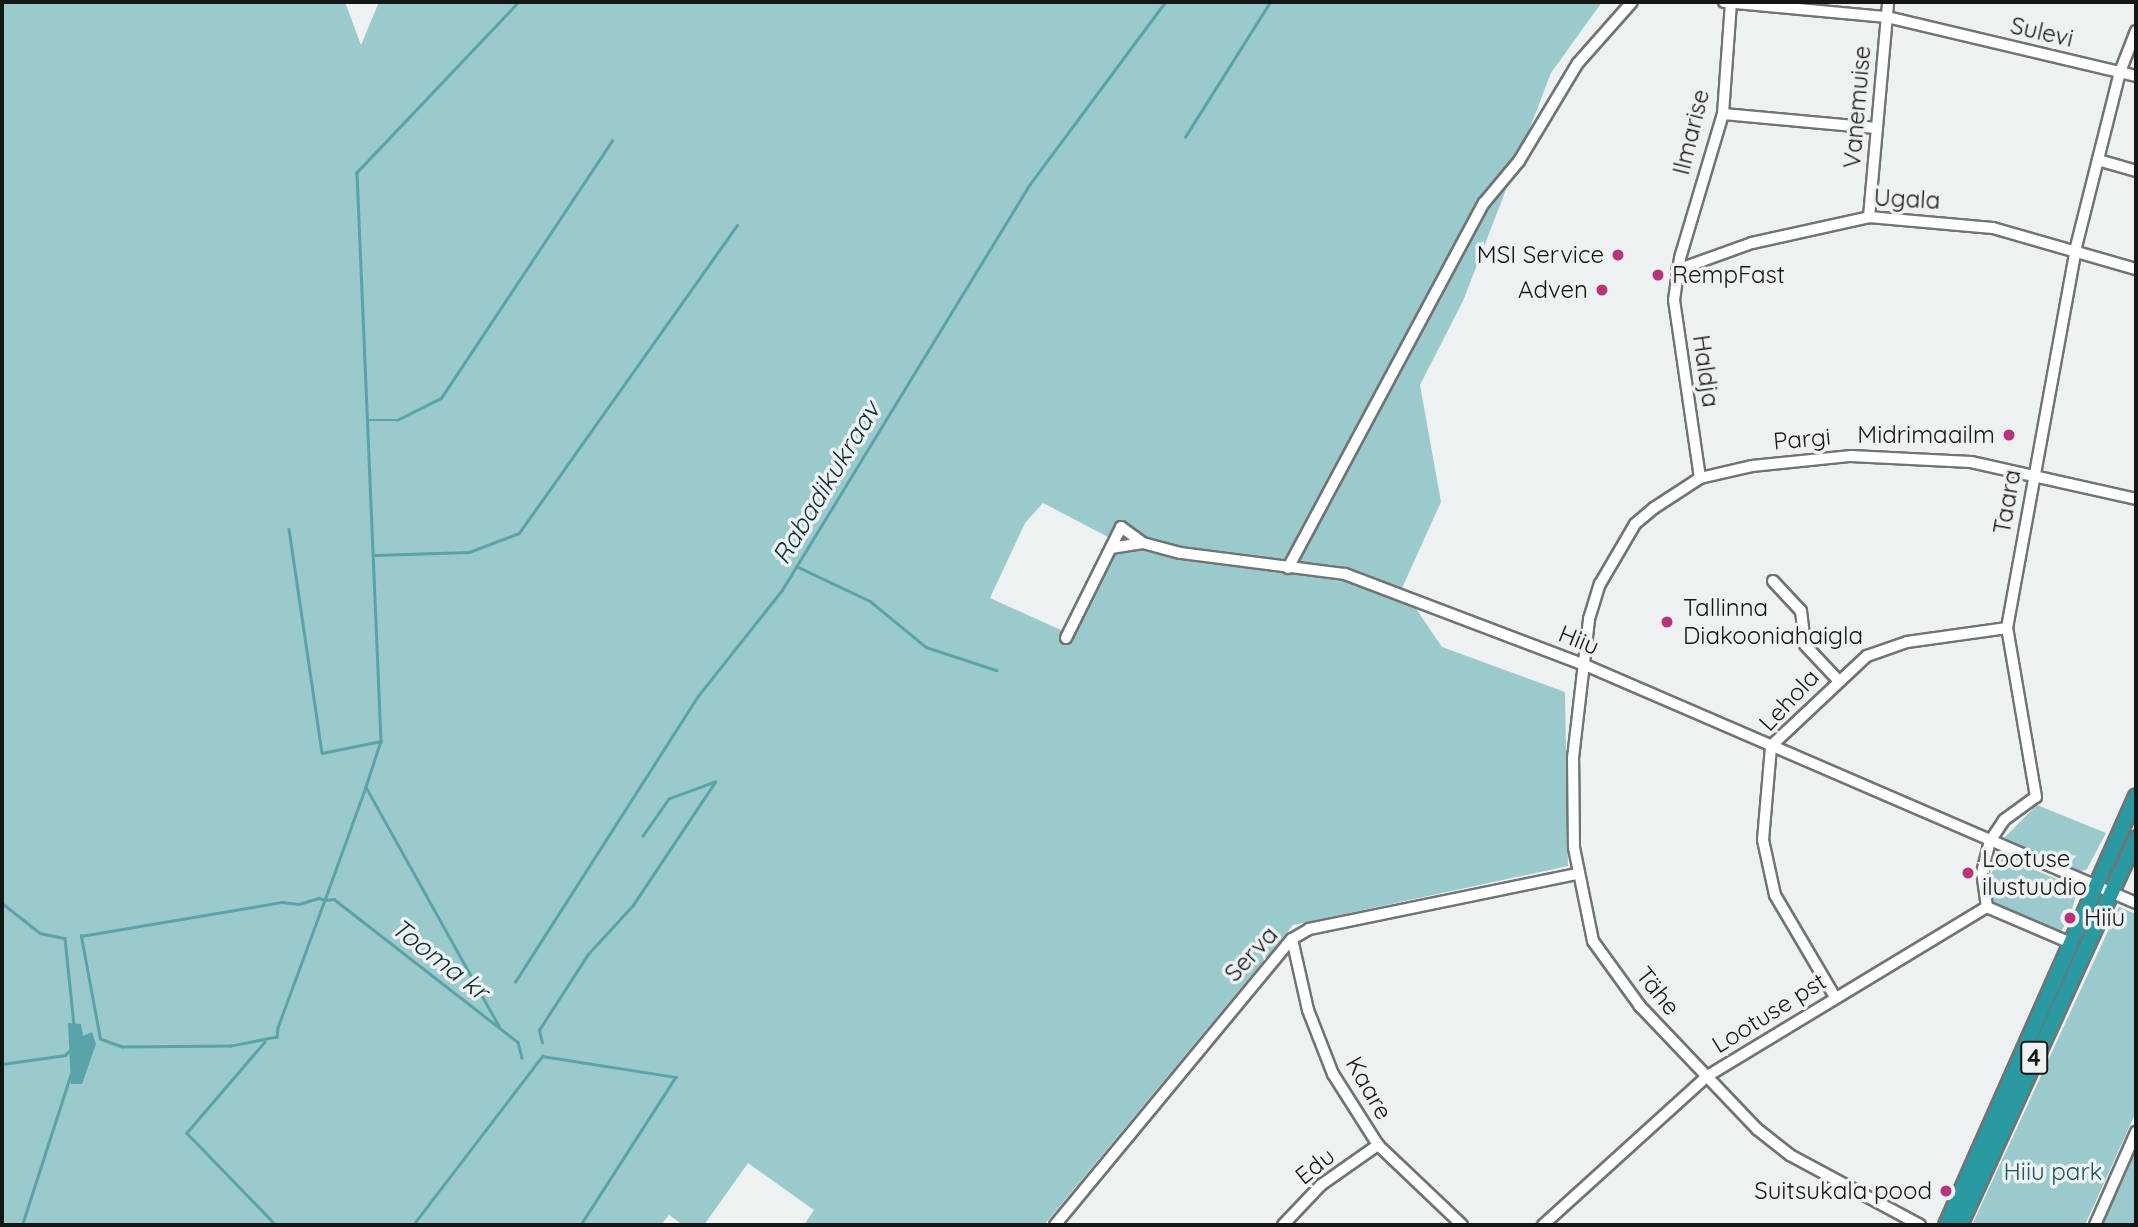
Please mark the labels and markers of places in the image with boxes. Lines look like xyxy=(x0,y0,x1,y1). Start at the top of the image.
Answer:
place label: MSI Service xyxy=(1477,241,1604,269)
marker: MSI Service xyxy=(1610,247,1626,263)
place label: RempFast xyxy=(1672,261,1785,289)
marker: RempFast xyxy=(1650,267,1666,283)
place label: Adven xyxy=(1518,276,1588,304)
marker: Adven xyxy=(1594,282,1610,298)
place label: Midrimaailm xyxy=(1857,421,1995,449)
marker: Midrimaailm xyxy=(2001,427,2017,443)
place label: Tallinna Diakooniahaigla xyxy=(1683,594,1863,650)
marker: Tallinna Diakooniahaigla xyxy=(1657,612,1677,632)
place label: Lootuse ilustuudio xyxy=(1982,845,2087,901)
marker: Lootuse ilustuudio xyxy=(1960,865,1976,881)
place label: Hiiu xyxy=(2084,904,2125,932)
marker: Hiiu xyxy=(2062,910,2078,926)
place label: Suitsukala pood xyxy=(1754,1177,1932,1205)
marker: Suitsukala pood xyxy=(1938,1183,1954,1199)

